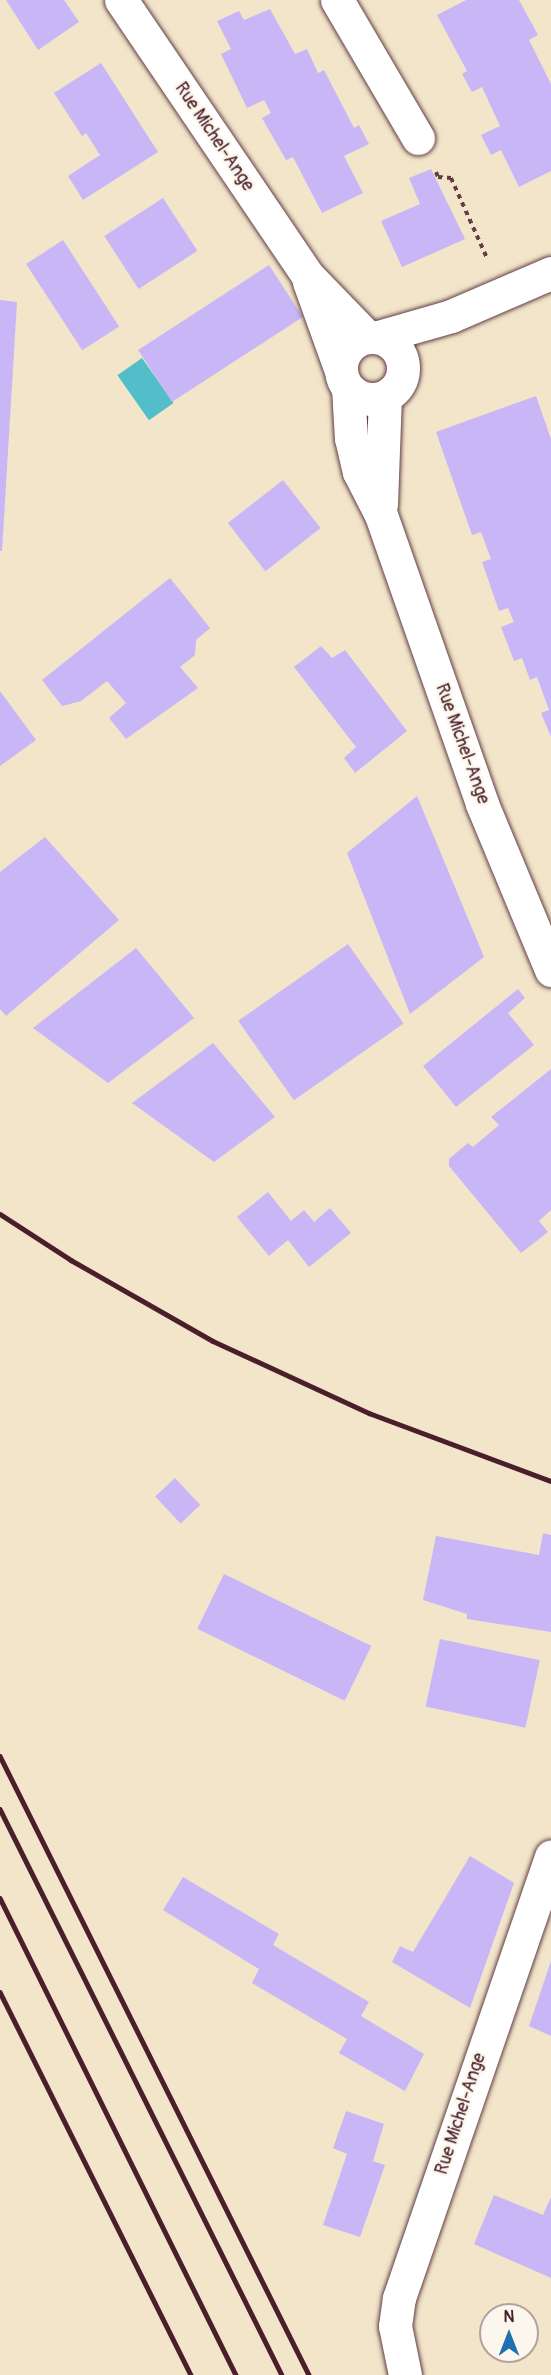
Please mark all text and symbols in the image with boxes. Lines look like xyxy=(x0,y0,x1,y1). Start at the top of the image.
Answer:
street label: Rue Michel-Ange xyxy=(170,78,258,196)
street label: Rue Michel-Ange xyxy=(430,681,494,807)
street label: Rue Michel-Ange xyxy=(431,2050,491,2178)
north arrow xyxy=(479,2303,539,2363)
text: N xyxy=(504,2307,514,2327)

